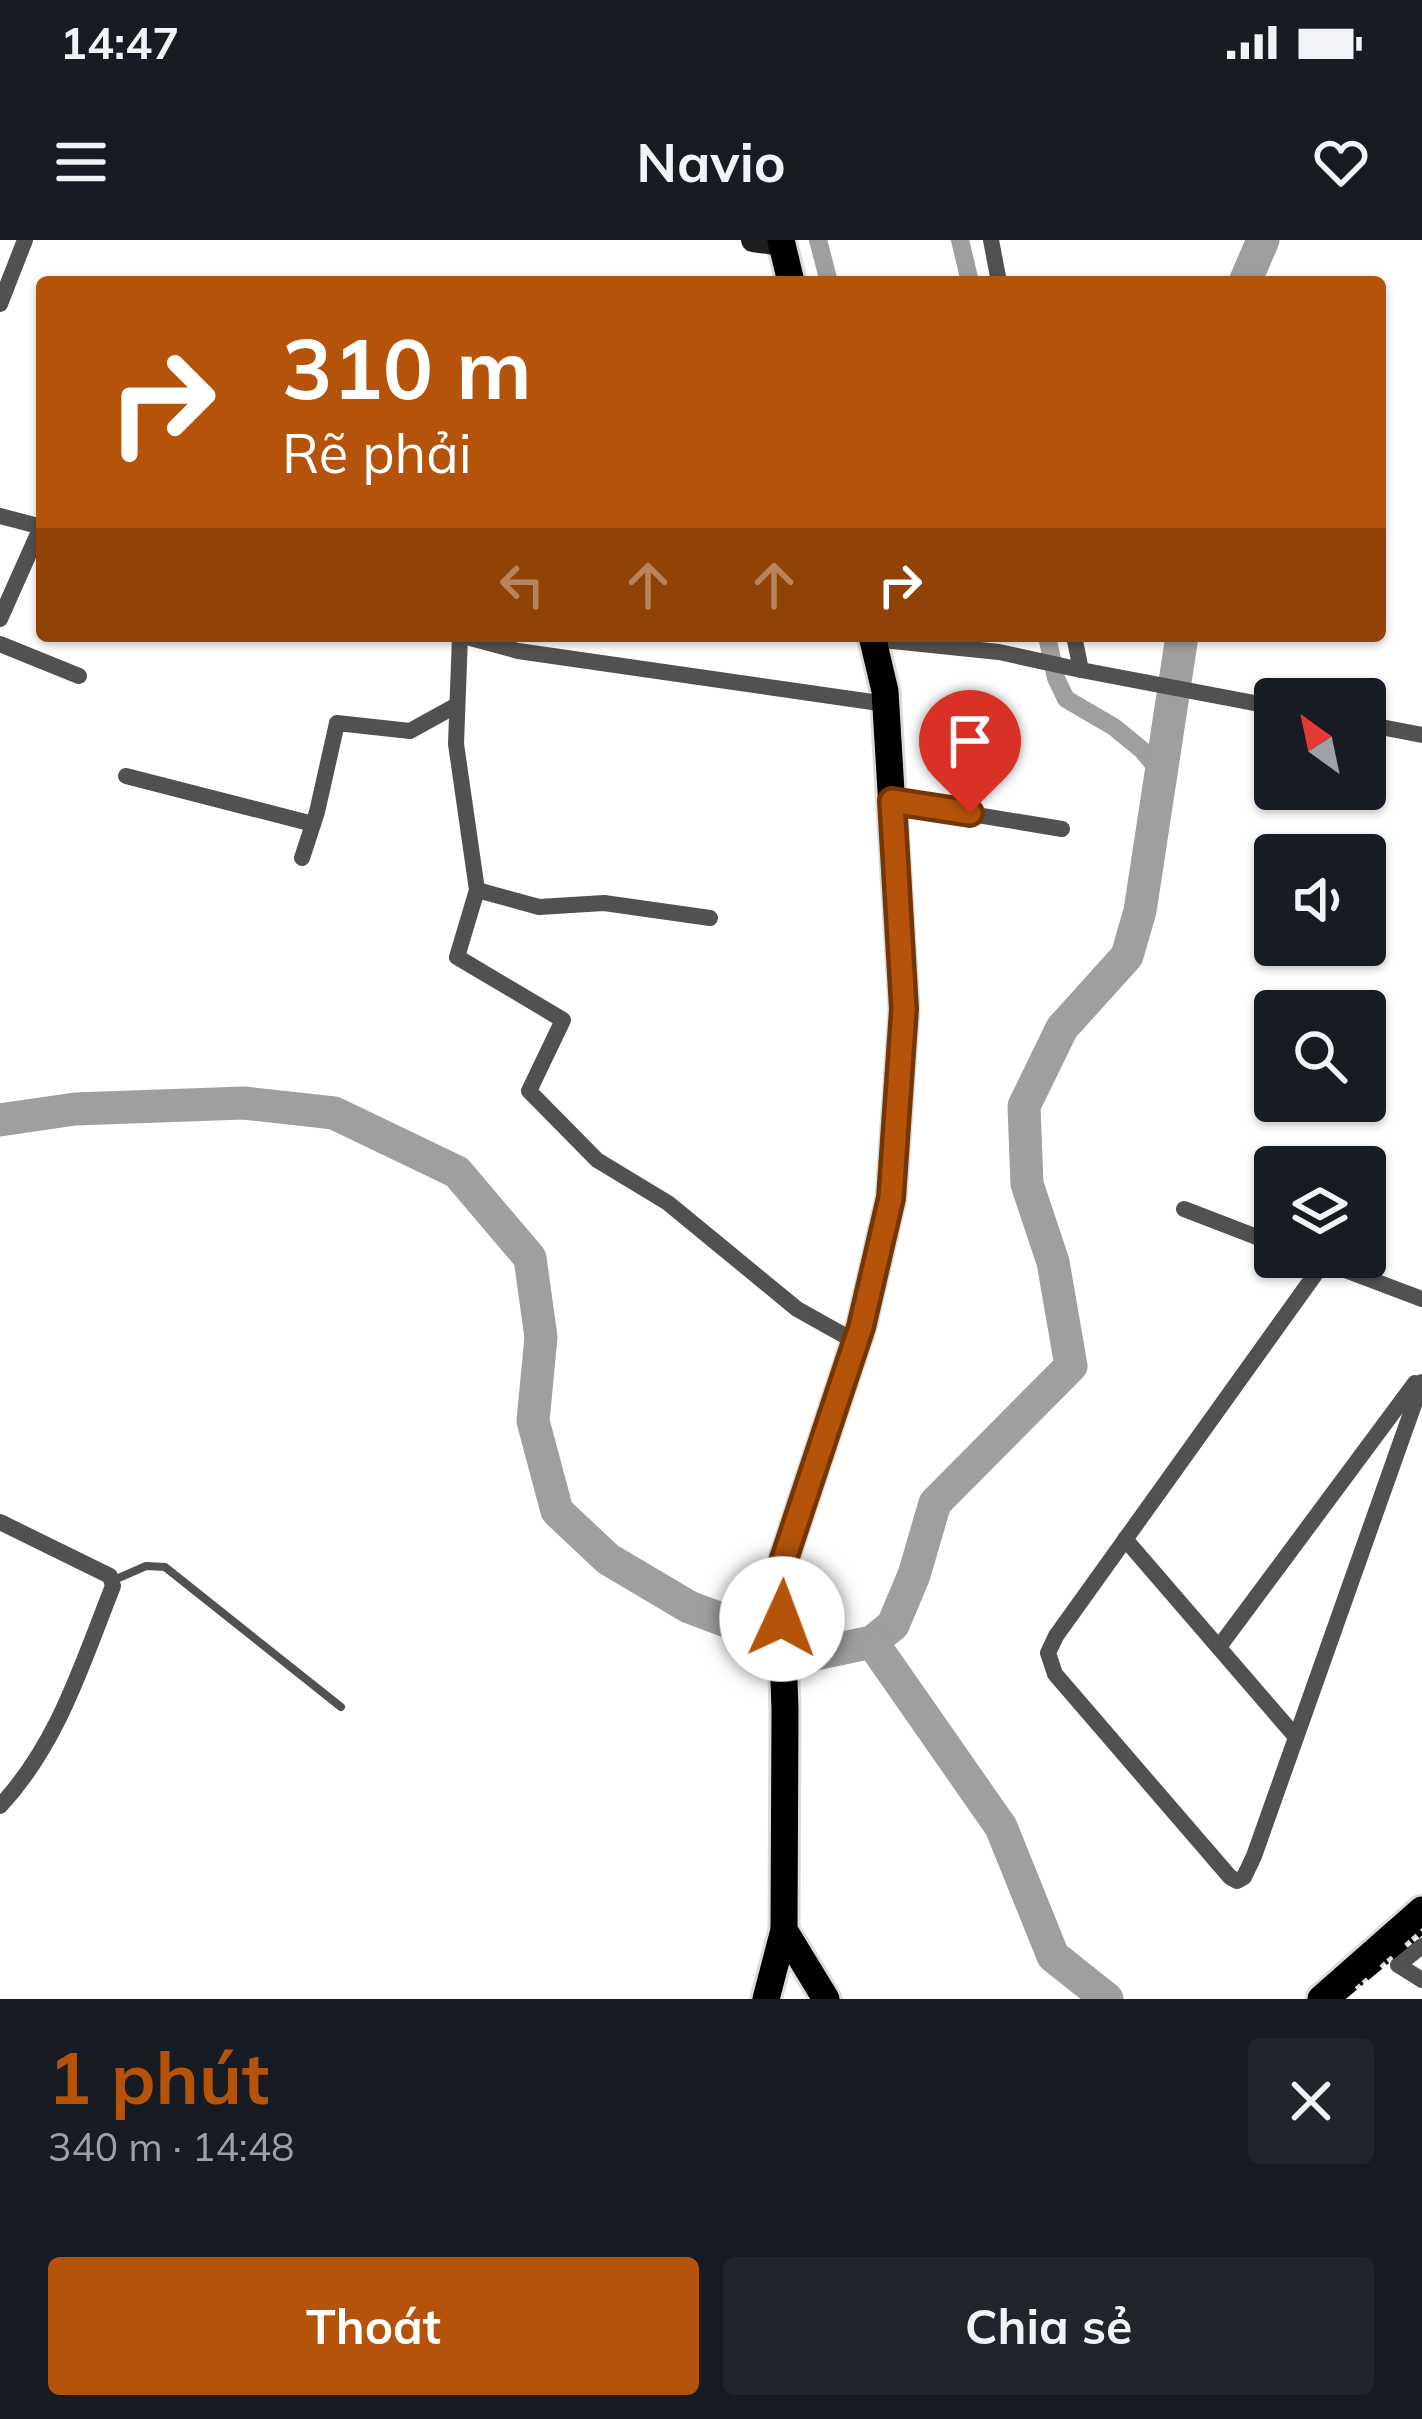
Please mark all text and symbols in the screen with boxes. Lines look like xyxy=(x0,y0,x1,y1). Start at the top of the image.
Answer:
text: 14:47 xyxy=(60,14,179,70)
text: Navio xyxy=(636,128,786,196)
icon: menu xyxy=(48,129,114,195)
icon: heart xyxy=(1308,129,1374,195)
text: 310 m xyxy=(282,315,532,420)
icon: right xyxy=(84,324,240,480)
text: Rẽ phải xyxy=(282,419,472,487)
icon: left xyxy=(489,552,555,618)
icon: ahead xyxy=(615,552,681,618)
icon: ahead xyxy=(741,552,807,618)
icon: right xyxy=(867,552,933,618)
north arrow xyxy=(1254,678,1386,810)
map controls xyxy=(1254,678,1386,1278)
pin xyxy=(919,690,1021,813)
icon: arrive xyxy=(937,708,1003,774)
button: sound xyxy=(1254,834,1386,966)
button: search xyxy=(1254,990,1386,1122)
button: layers xyxy=(1254,1146,1386,1278)
position arrow xyxy=(719,1556,845,1682)
text: 1 phút xyxy=(48,2032,269,2122)
button: close xyxy=(1248,2038,1374,2164)
text: 340 m · 14:48 xyxy=(48,2122,294,2171)
button: Thoát xyxy=(48,2257,699,2395)
button: Chia sẻ xyxy=(723,2257,1374,2395)

